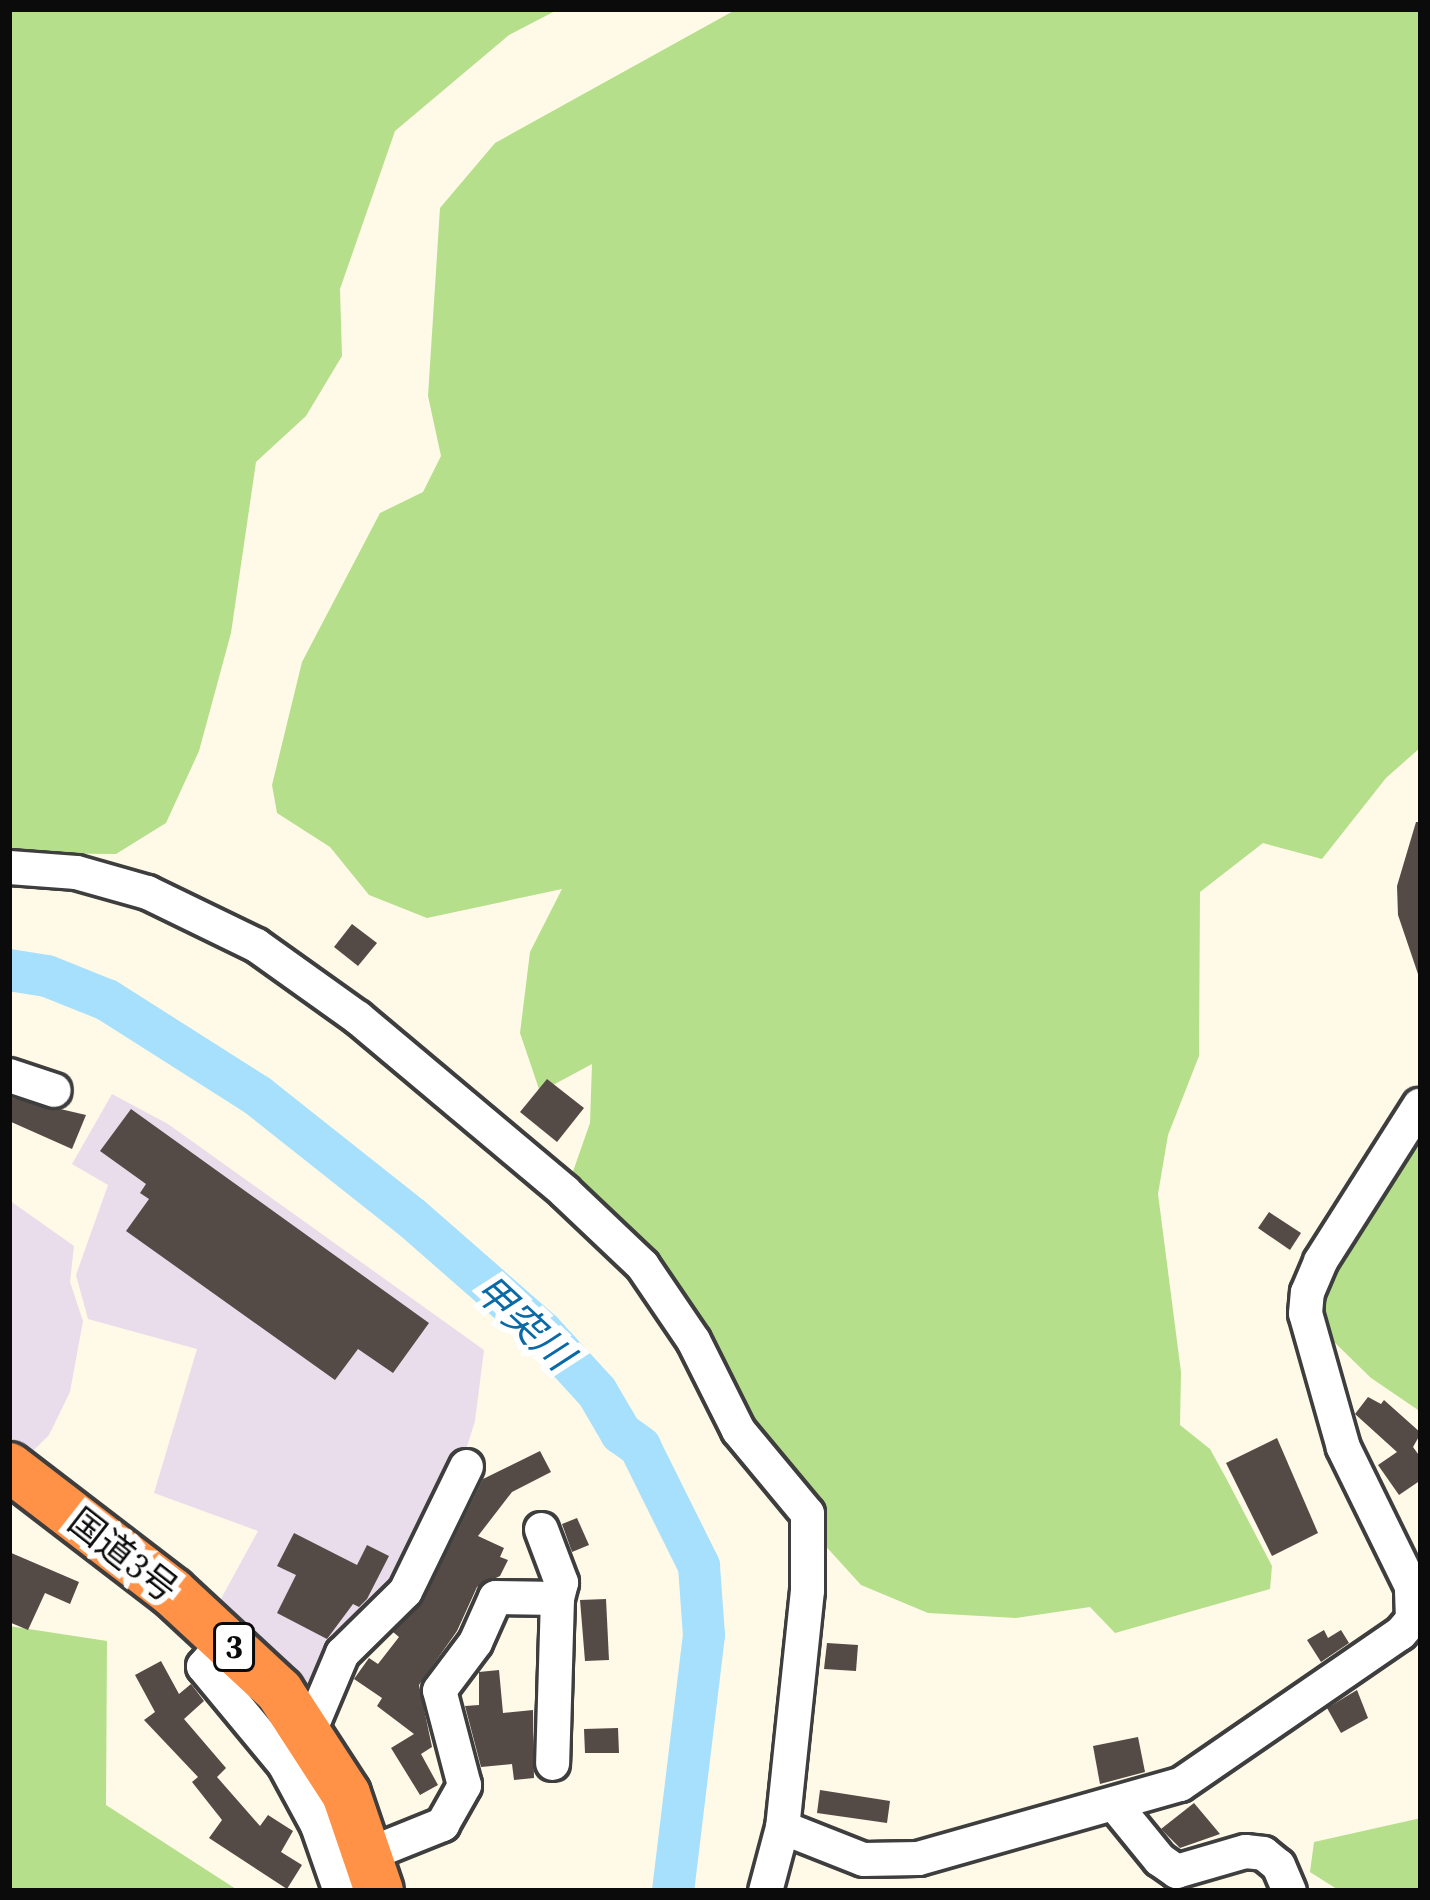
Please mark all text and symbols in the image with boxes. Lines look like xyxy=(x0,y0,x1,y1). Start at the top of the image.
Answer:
water label: 甲突川 xyxy=(464,1266,582,1380)
street label: 国道3号 xyxy=(60,1499,186,1611)
road number: 3 xyxy=(213,1620,255,1674)

